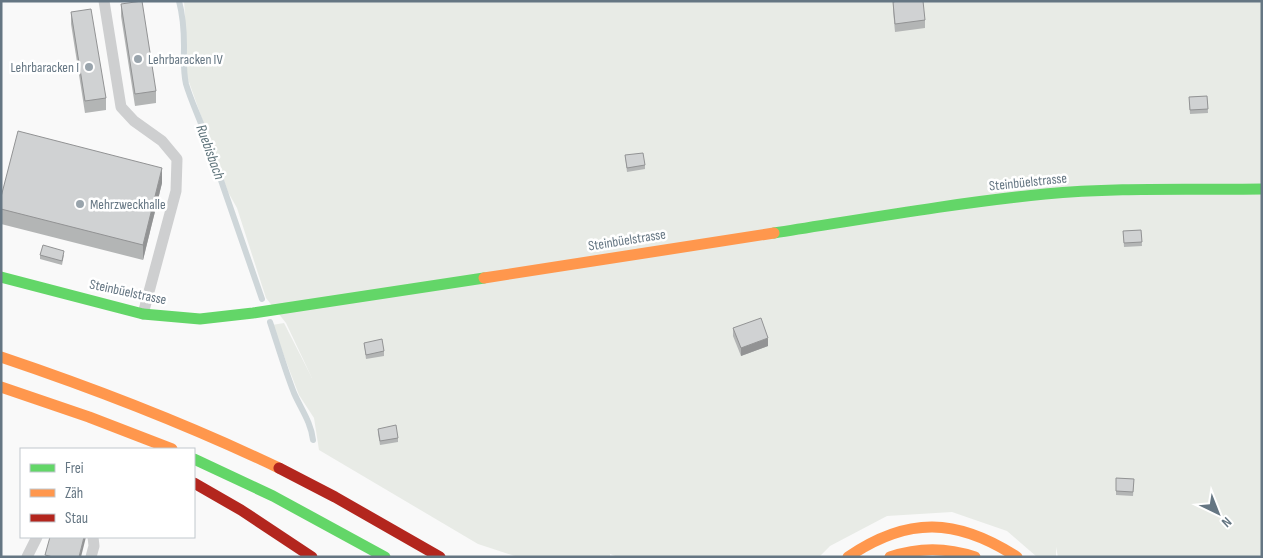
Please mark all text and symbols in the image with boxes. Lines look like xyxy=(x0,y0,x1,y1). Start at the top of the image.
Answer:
place label: Lehrbaracken IV xyxy=(148,51,223,68)
marker: Lehrbaracken IV xyxy=(132,53,144,65)
place label: Lehrbaracken I xyxy=(11,59,79,76)
marker: Lehrbaracken I xyxy=(83,61,95,73)
water label: Ruebisbach xyxy=(191,122,229,182)
street label: Steinbüelstrasse xyxy=(988,169,1068,195)
place label: Mehrzweckhalle xyxy=(90,196,166,213)
marker: Mehrzweckhalle xyxy=(74,198,86,210)
street label: Steinbüelstrasse xyxy=(587,225,667,255)
street label: Steinbüelstrasse xyxy=(88,276,168,308)
legend xyxy=(20,448,195,538)
text: Frei xyxy=(65,459,84,478)
text: Zäh xyxy=(65,484,83,503)
north arrow xyxy=(1193,488,1243,538)
text: Stau xyxy=(65,509,88,528)
text: N xyxy=(1218,513,1235,531)

